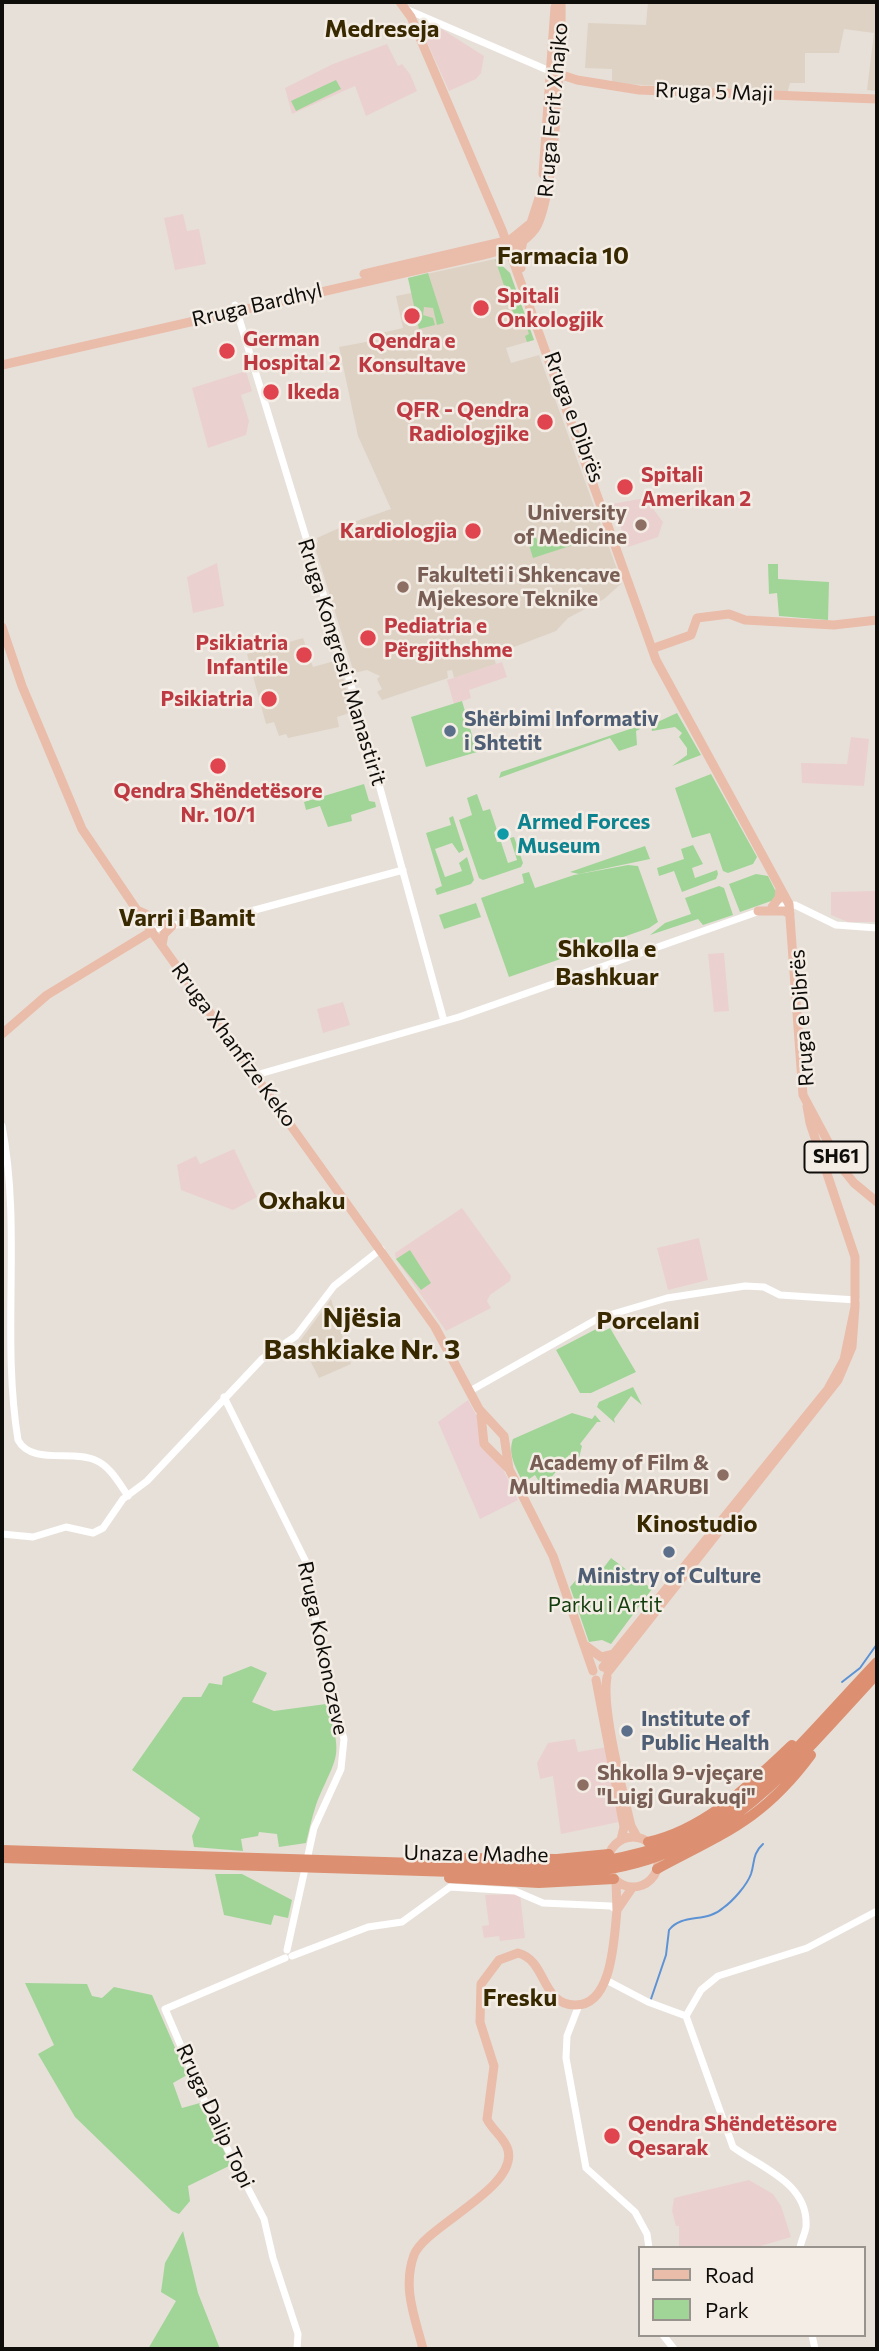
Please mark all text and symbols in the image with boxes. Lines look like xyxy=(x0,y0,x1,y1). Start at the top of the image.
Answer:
district label: Medreseja xyxy=(325,15,439,43)
street label: Rruga Ferit Xhajko xyxy=(533,21,573,199)
street label: Rruga 5 Maji xyxy=(655,77,773,107)
district label: Farmacia 10 xyxy=(497,242,629,270)
street label: Rruga Bardhyl xyxy=(189,278,325,332)
place label: Spitali Onkologjik xyxy=(497,283,604,333)
marker: Spitali Onkologjik xyxy=(471,298,491,318)
marker: Qendra e Konsultave xyxy=(402,306,422,326)
place label: German Hospital 2 xyxy=(243,326,341,376)
place label: Qendra e Konsultave xyxy=(358,328,466,378)
marker: German Hospital 2 xyxy=(217,341,237,361)
street label: Rruga e Dibrës xyxy=(539,348,609,486)
place label: Ikeda xyxy=(287,379,340,405)
marker: Ikeda xyxy=(261,382,281,402)
place label: QFR - Qendra Radiologjike xyxy=(396,397,529,447)
marker: QFR - Qendra Radiologjike xyxy=(535,412,555,432)
place label: Spitali Amerikan 2 xyxy=(641,462,751,512)
marker: Spitali Amerikan 2 xyxy=(615,477,635,497)
place label: University of Medicine xyxy=(513,500,627,550)
marker: University of Medicine xyxy=(633,517,649,533)
place label: Kardiologjia xyxy=(340,518,457,544)
marker: Kardiologjia xyxy=(463,521,483,541)
street label: Rruga Kongresi i Manastirit xyxy=(292,535,392,789)
place label: Fakulteti i Shkencave Mjekesore Teknike xyxy=(417,562,620,612)
marker: Fakulteti i Shkencave Mjekesore Teknike xyxy=(395,579,411,595)
place label: Pediatria e Përgjithshme xyxy=(384,613,513,663)
marker: Pediatria e Përgjithshme xyxy=(358,628,378,648)
place label: Psikiatria Infantile xyxy=(196,630,288,680)
marker: Psikiatria Infantile xyxy=(294,645,314,665)
place label: Psikiatria xyxy=(161,686,253,712)
marker: Psikiatria xyxy=(259,689,279,709)
place label: Shërbimi Informativ i Shtetit xyxy=(464,706,659,756)
marker: Shërbimi Informativ i Shtetit xyxy=(442,723,458,739)
marker: Qendra Shëndetësore Nr. 10/1 xyxy=(208,756,228,776)
place label: Qendra Shëndetësore Nr. 10/1 xyxy=(114,778,322,828)
place label: Armed Forces Museum xyxy=(517,809,650,859)
marker: Armed Forces Museum xyxy=(495,826,511,842)
district label: Varri i Bamit xyxy=(119,904,255,932)
district label: Shkolla e Bashkuar xyxy=(555,935,659,991)
street label: Rruga e Dibrës xyxy=(785,949,819,1087)
street label: Rruga Xhanfize Keko xyxy=(166,958,302,1132)
road number: SH61 xyxy=(804,1142,868,1172)
district label: Oxhaku xyxy=(259,1187,345,1215)
district label: Njësia Bashkiake Nr. 3 xyxy=(264,1301,460,1367)
district label: Porcelani xyxy=(596,1307,700,1335)
place label: Academy of Film & Multimedia MARUBI xyxy=(509,1450,709,1500)
marker: Academy of Film & Multimedia MARUBI xyxy=(715,1467,731,1483)
district label: Kinostudio xyxy=(636,1510,758,1538)
marker: Ministry of Culture xyxy=(661,1544,677,1560)
street label: Rruga Kokonozeve xyxy=(292,1559,354,1737)
place label: Ministry of Culture xyxy=(577,1563,761,1589)
park label: Parku i Artit xyxy=(548,1592,662,1618)
place label: Institute of Public Health xyxy=(641,1706,769,1756)
marker: Institute of Public Health xyxy=(619,1723,635,1739)
place label: Shkolla 9-vjeçare "Luigj Gurakuqi" xyxy=(597,1760,763,1810)
marker: Shkolla 9-vjeçare "Luigj Gurakuqi" xyxy=(575,1777,591,1793)
street label: Unaza e Madhe xyxy=(403,1840,549,1868)
district label: Fresku xyxy=(483,1984,557,2012)
street label: Rruga Dalip Topi xyxy=(171,2040,259,2192)
place label: Qendra Shëndetësore Qesarak xyxy=(628,2111,837,2161)
marker: Qendra Shëndetësore Qesarak xyxy=(602,2126,622,2146)
legend xyxy=(638,2246,865,2337)
text: Road xyxy=(705,2262,754,2287)
text: Park xyxy=(705,2297,749,2322)

